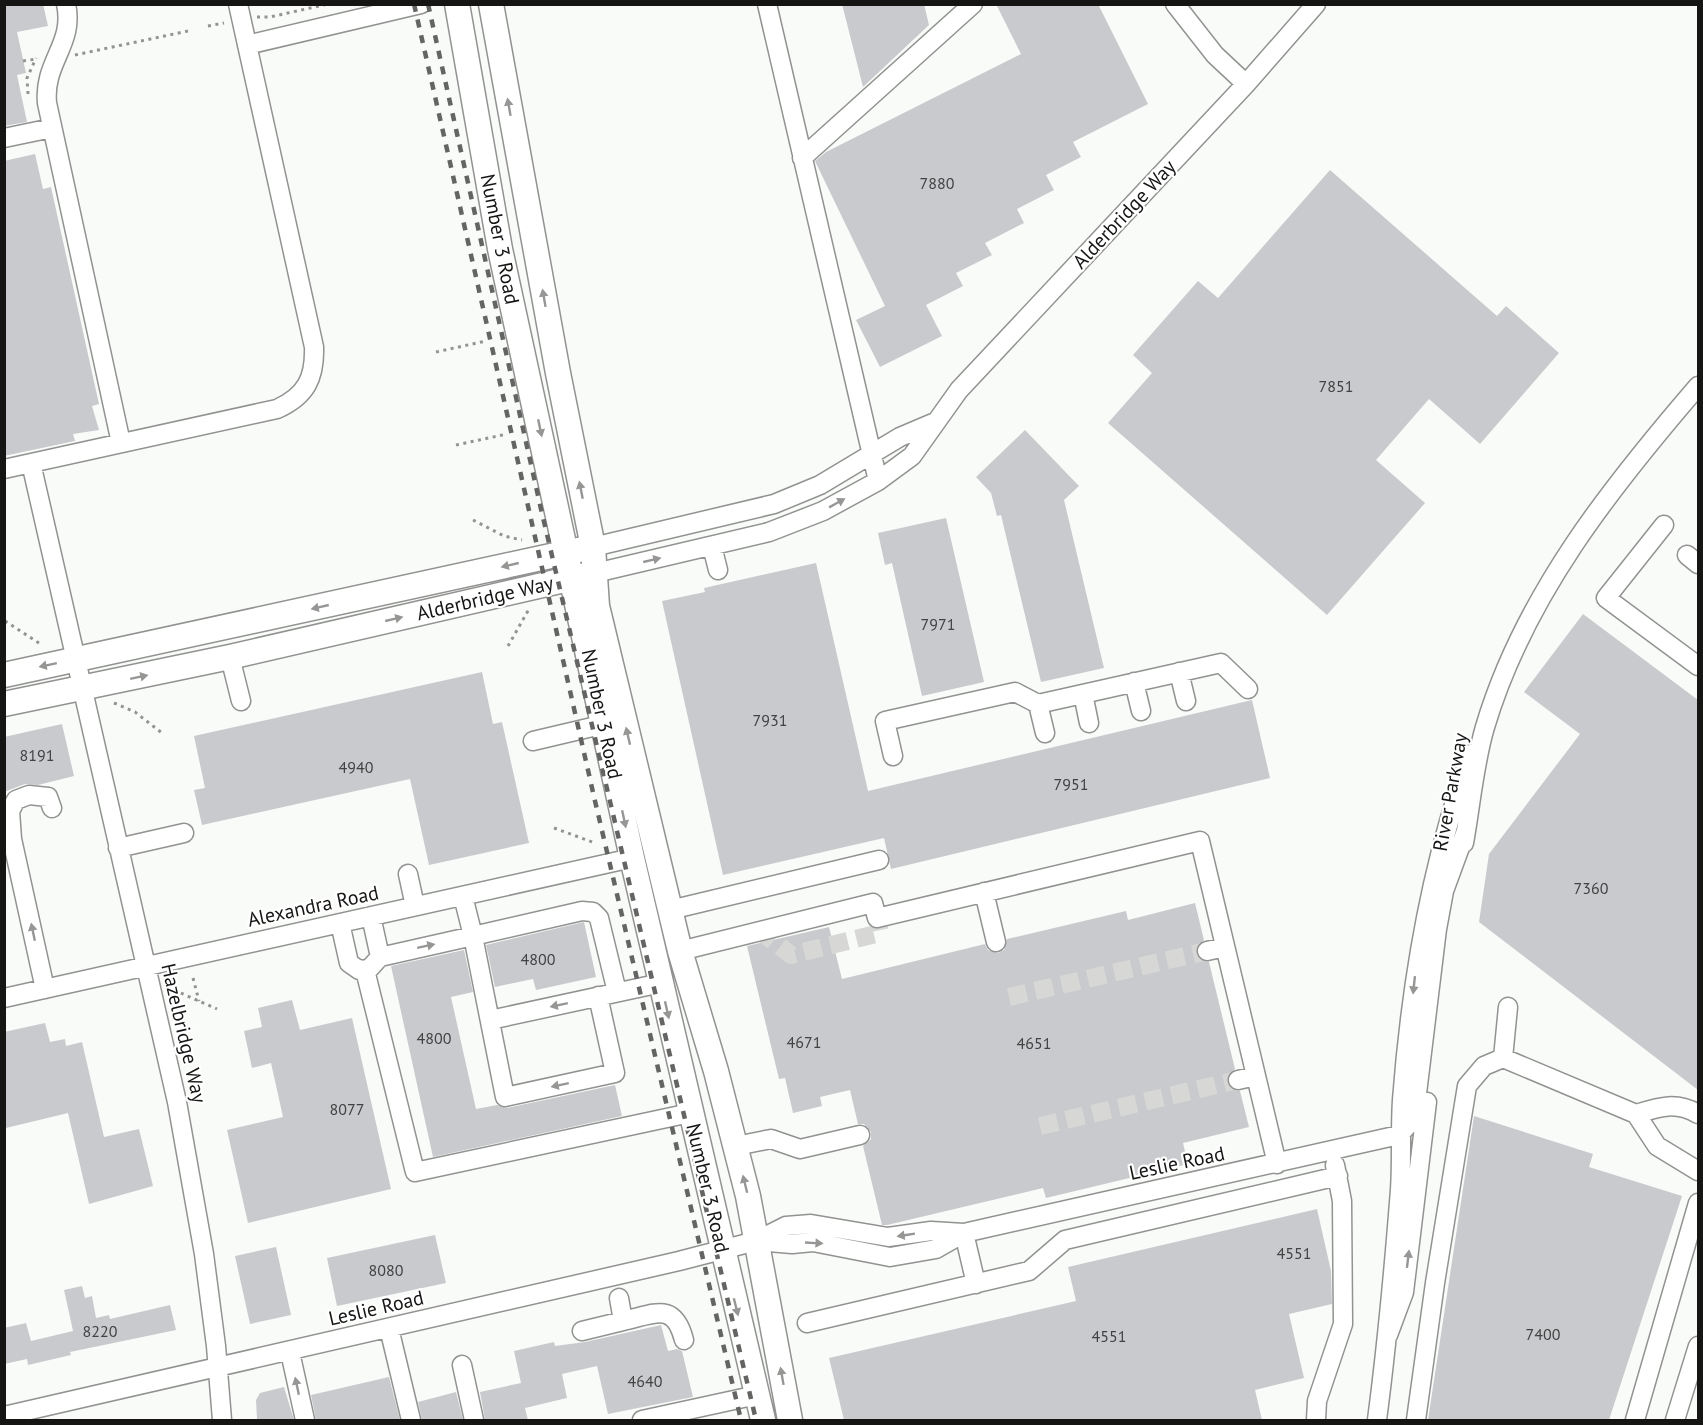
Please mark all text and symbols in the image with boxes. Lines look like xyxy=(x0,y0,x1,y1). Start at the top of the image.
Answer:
one-way arrow xyxy=(505,97,514,116)
street label: Alderbridge Way xyxy=(1067,154,1182,274)
street label: Number 3 Road xyxy=(475,172,525,306)
house number: 7880 xyxy=(920,173,955,193)
one-way arrow xyxy=(539,289,548,308)
house number: 7851 xyxy=(1319,376,1353,396)
one-way arrow xyxy=(536,418,545,437)
one-way arrow xyxy=(576,480,585,499)
one-way arrow xyxy=(829,498,846,508)
one-way arrow xyxy=(642,555,661,564)
one-way arrow xyxy=(501,560,520,570)
street label: Alderbridge Way xyxy=(414,569,557,626)
one-way arrow xyxy=(310,603,329,612)
one-way arrow xyxy=(385,613,404,623)
house number: 7971 xyxy=(921,614,955,634)
street label: Number 3 Road xyxy=(576,647,628,781)
one-way arrow xyxy=(39,661,58,671)
one-way arrow xyxy=(129,672,148,681)
house number: 7931 xyxy=(753,710,787,730)
one-way arrow xyxy=(622,727,632,745)
street label: River Parkway xyxy=(1427,730,1473,853)
house number: 8191 xyxy=(20,745,54,765)
house number: 4940 xyxy=(339,757,374,777)
house number: 7951 xyxy=(1054,774,1088,794)
one-way arrow xyxy=(620,810,629,829)
house number: 7360 xyxy=(1574,878,1609,898)
street label: Alexandra Road xyxy=(245,879,381,933)
one-way arrow xyxy=(27,922,37,941)
one-way arrow xyxy=(417,941,436,951)
house number: 4800 xyxy=(521,949,556,969)
street label: Hazelbridge Way xyxy=(155,961,213,1106)
one-way arrow xyxy=(1409,975,1419,994)
one-way arrow xyxy=(550,1000,569,1010)
one-way arrow xyxy=(662,1000,672,1019)
house number: 4800 xyxy=(417,1028,452,1048)
house number: 4671 xyxy=(787,1032,821,1052)
house number: 4651 xyxy=(1017,1033,1051,1053)
one-way arrow xyxy=(551,1080,569,1090)
house number: 8077 xyxy=(330,1099,364,1119)
street label: Number 3 Road xyxy=(680,1121,736,1255)
street label: Leslie Road xyxy=(1127,1140,1227,1186)
one-way arrow xyxy=(740,1175,750,1193)
one-way arrow xyxy=(897,1231,916,1240)
one-way arrow xyxy=(805,1238,824,1248)
house number: 4551 xyxy=(1277,1243,1311,1263)
one-way arrow xyxy=(1403,1250,1413,1269)
house number: 8080 xyxy=(369,1260,404,1280)
street label: Leslie Road xyxy=(326,1284,426,1332)
one-way arrow xyxy=(732,1298,742,1317)
house number: 8220 xyxy=(83,1321,118,1341)
house number: 7400 xyxy=(1526,1324,1561,1344)
house number: 4551 xyxy=(1092,1326,1126,1346)
one-way arrow xyxy=(777,1366,786,1385)
house number: 4640 xyxy=(628,1371,663,1391)
one-way arrow xyxy=(292,1377,302,1395)

